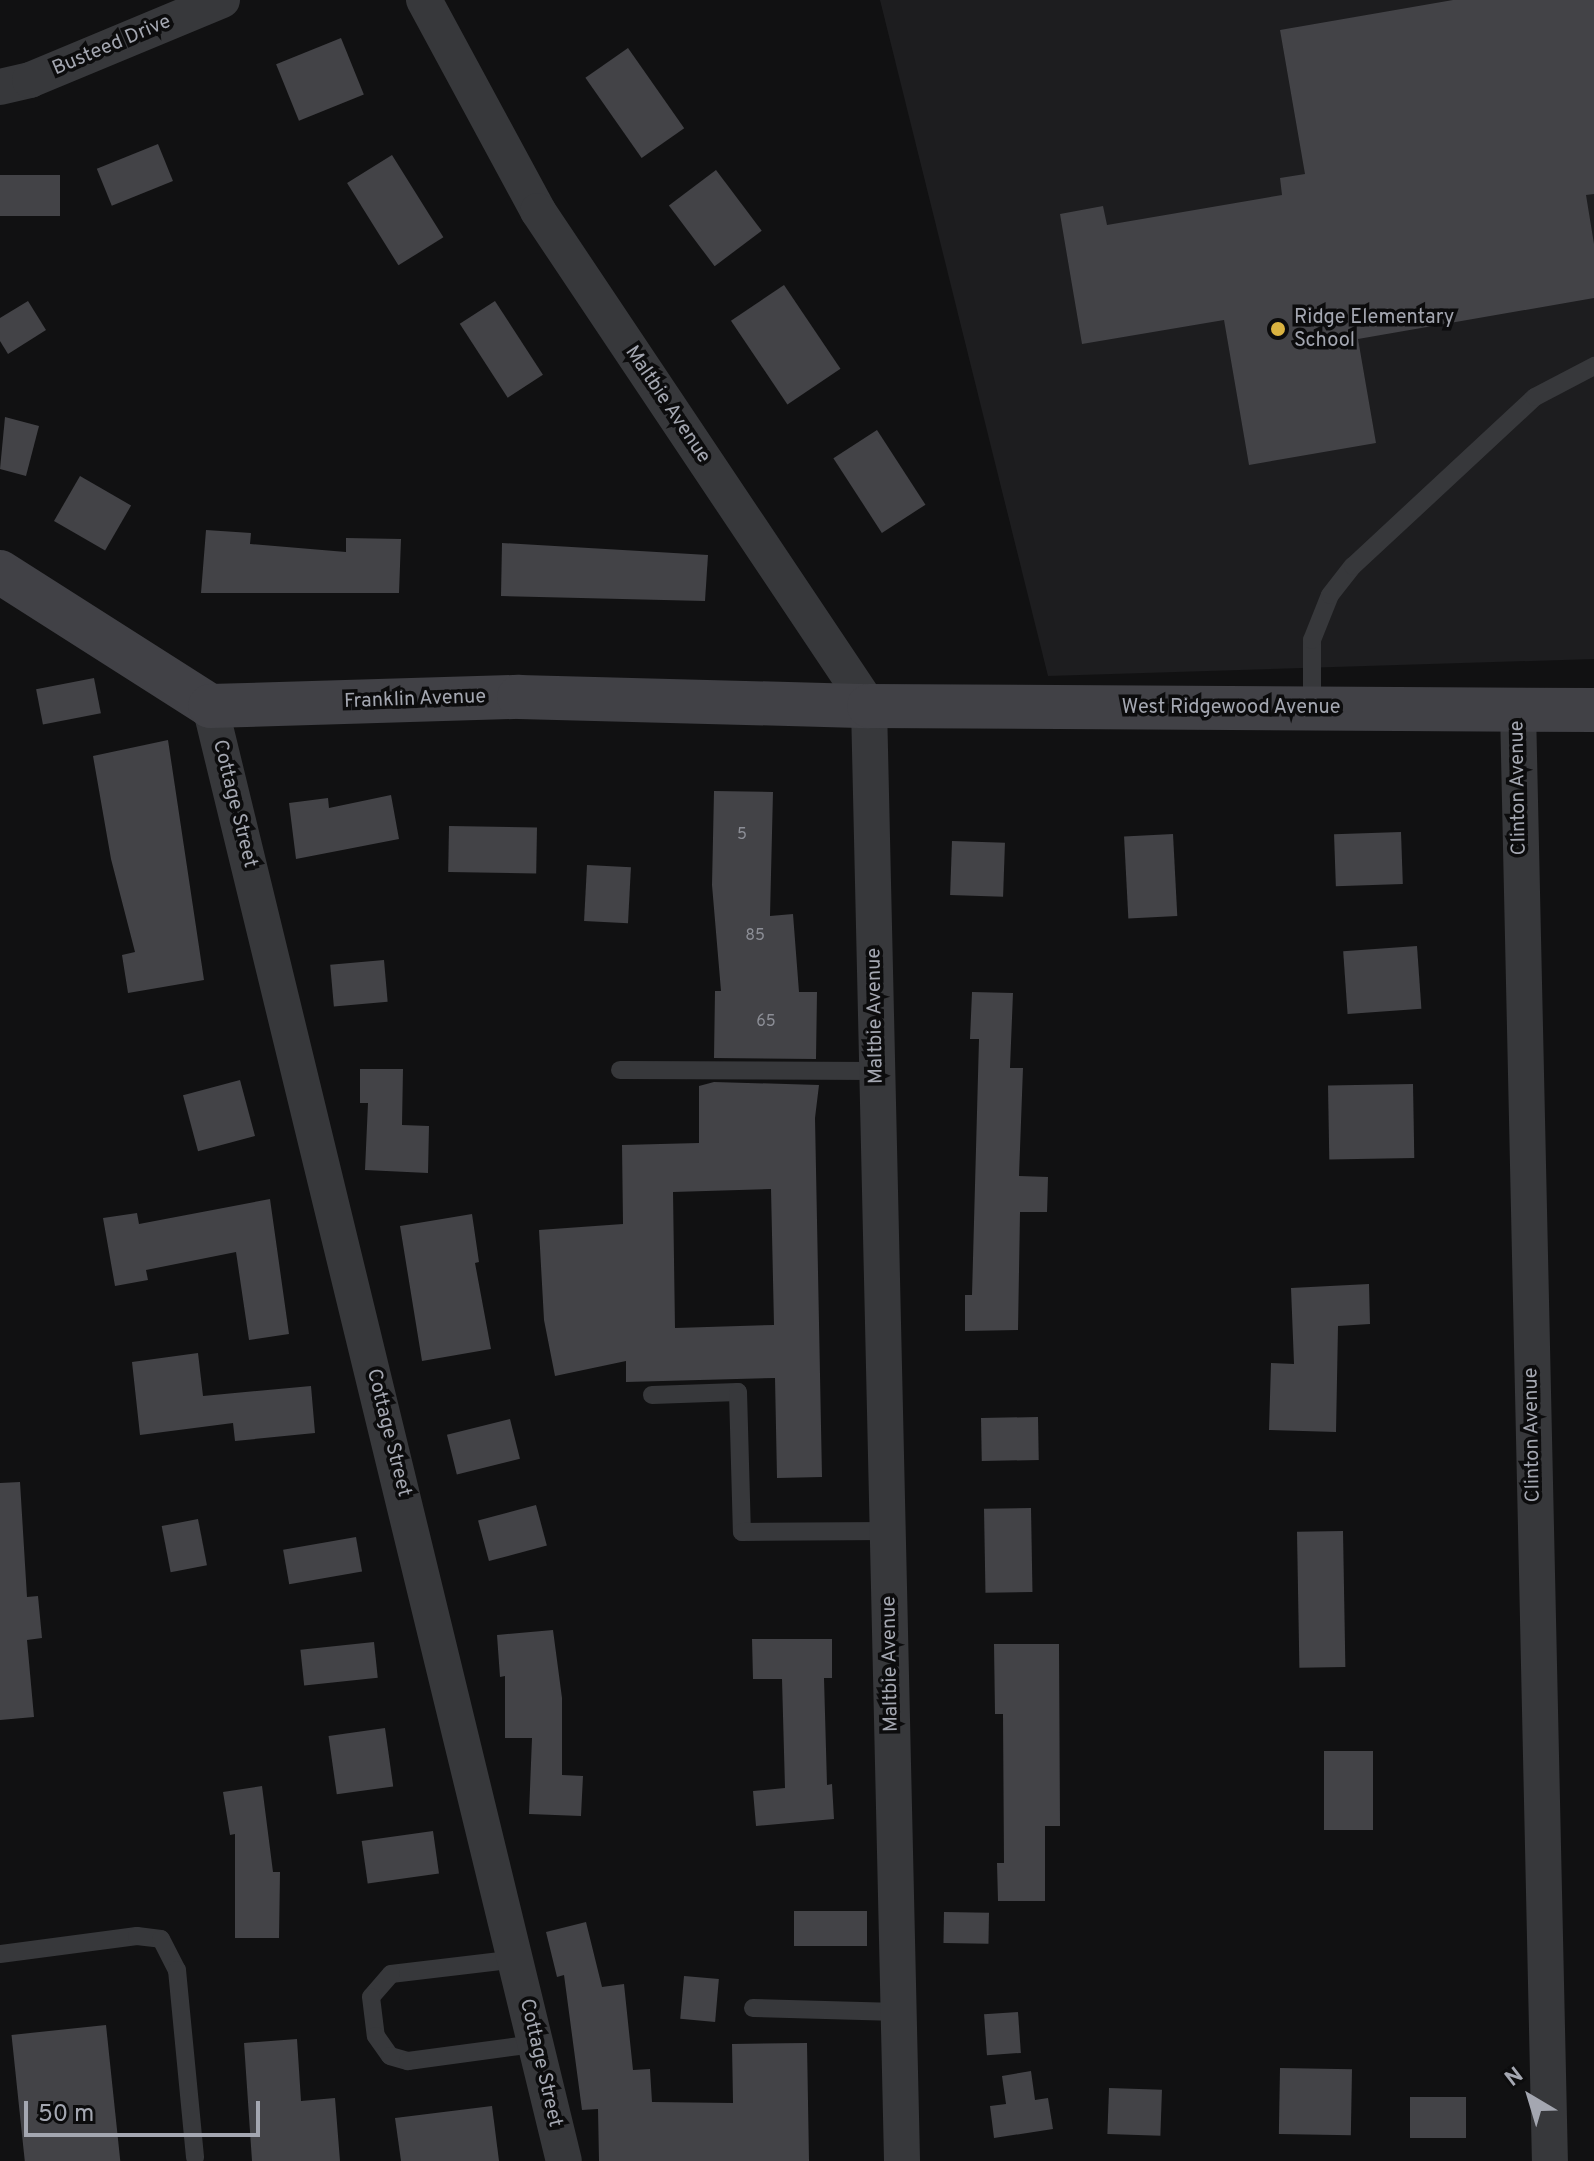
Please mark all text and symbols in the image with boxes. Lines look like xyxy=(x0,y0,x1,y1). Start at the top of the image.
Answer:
street label: Busteed Drive xyxy=(49,10,175,82)
place label: Ridge Elementary School xyxy=(1294,306,1454,353)
marker: Ridge Elementary School xyxy=(1269,320,1287,338)
street label: Maltbie Avenue xyxy=(619,341,715,469)
street label: Franklin Avenue xyxy=(343,686,487,714)
street label: West Ridgewood Avenue xyxy=(1121,696,1341,720)
street label: Clinton Avenue xyxy=(1506,720,1532,856)
street label: Cottage Street xyxy=(206,737,262,871)
house number: 5 xyxy=(737,825,747,845)
house number: 85 xyxy=(745,926,765,946)
street label: Maltbie Avenue xyxy=(863,947,889,1085)
house number: 65 xyxy=(756,1012,776,1032)
street label: Cottage Street xyxy=(360,1366,416,1500)
street label: Clinton Avenue xyxy=(1520,1367,1546,1503)
street label: Maltbie Avenue xyxy=(878,1595,904,1733)
street label: Cottage Street xyxy=(514,1996,566,2130)
north arrow xyxy=(1490,2057,1570,2137)
text: N xyxy=(1500,2062,1529,2093)
scale bar xyxy=(28,2085,264,2135)
text: 50 m xyxy=(38,2100,94,2130)

